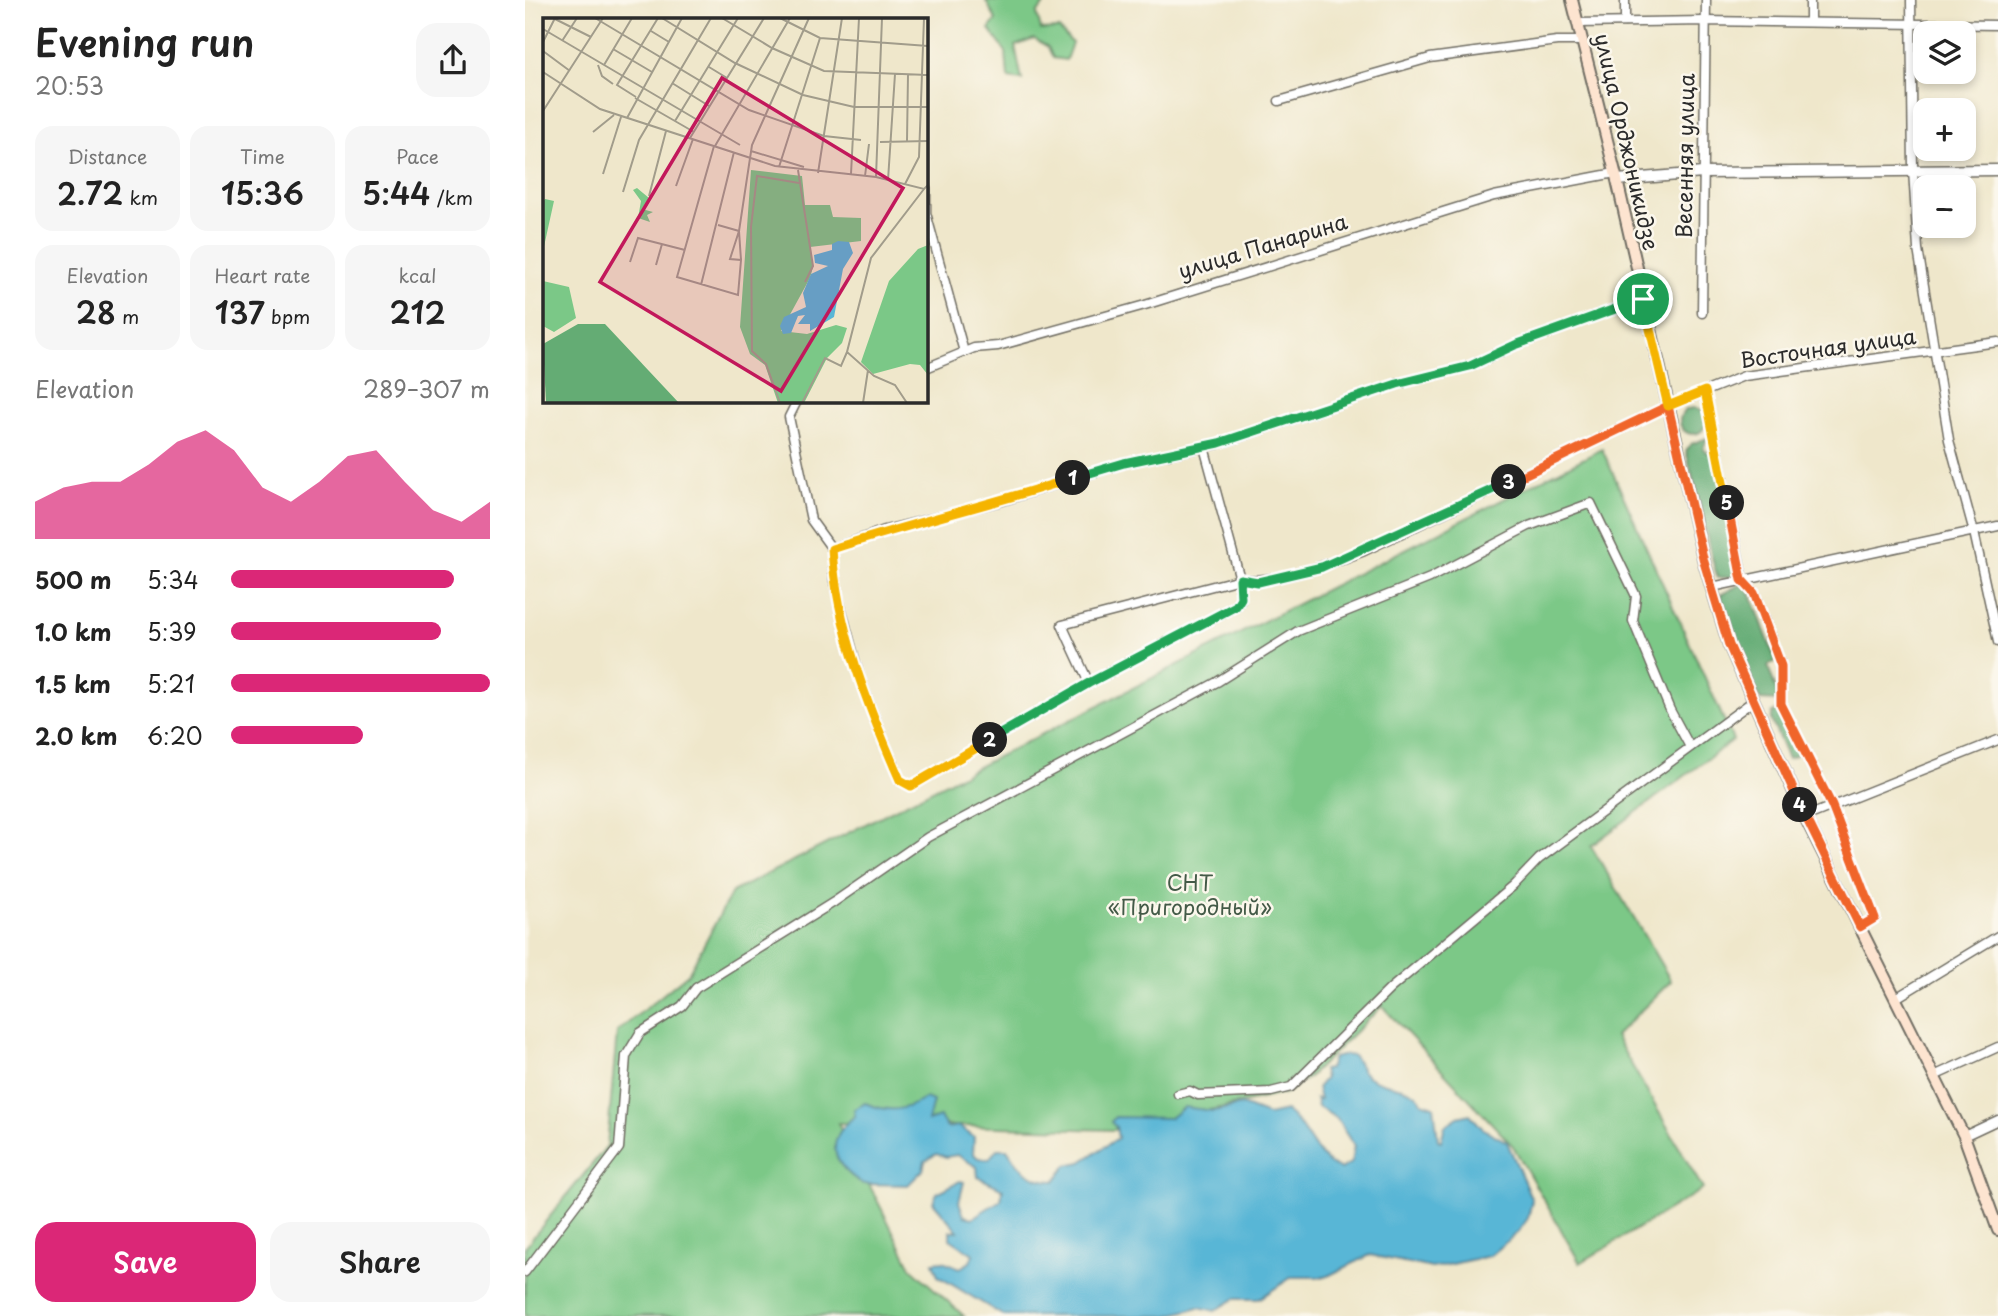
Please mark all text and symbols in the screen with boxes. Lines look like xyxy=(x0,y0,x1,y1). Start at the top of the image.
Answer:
text: Evening run xyxy=(35,13,254,70)
inset map xyxy=(543,18,927,402)
map controls xyxy=(1913,21,1976,238)
button: layers xyxy=(1913,21,1976,84)
button: share xyxy=(416,23,490,97)
street label: улица Орджоникидзе xyxy=(1587,30,1668,253)
text: 20:53 xyxy=(35,68,104,103)
street label: Весенняя улица xyxy=(1667,72,1701,239)
button: + xyxy=(1913,98,1976,161)
text: Distance xyxy=(68,142,147,170)
text: Time xyxy=(240,142,285,170)
text: Pace xyxy=(396,142,439,170)
text: 2.72 xyxy=(57,170,123,215)
text: 15:36 xyxy=(221,170,304,215)
text: 5:44 xyxy=(362,170,431,215)
button: − xyxy=(1913,175,1976,238)
text: km xyxy=(123,183,158,211)
text: /km xyxy=(431,183,473,211)
street label: улица Панарина xyxy=(1174,204,1352,286)
text: Elevation xyxy=(67,261,148,289)
text: Heart rate xyxy=(215,261,310,289)
text: kcal xyxy=(399,261,436,289)
pin xyxy=(1613,269,1673,329)
icon: arrive xyxy=(1624,280,1662,318)
text: 28 xyxy=(76,289,116,334)
text: 137 xyxy=(215,289,265,334)
text: 212 xyxy=(389,289,446,334)
text: m xyxy=(116,302,139,330)
text: bpm xyxy=(265,302,310,330)
street label: Восточная улица xyxy=(1738,319,1918,375)
text: Elevation xyxy=(35,371,134,406)
text: 289–307 m xyxy=(363,371,490,406)
pin: 1 xyxy=(1055,461,1091,496)
text: 1 xyxy=(1068,463,1077,491)
pin: 3 xyxy=(1492,464,1527,500)
text: 3 xyxy=(1502,467,1515,495)
pin: 5 xyxy=(1709,486,1745,520)
text: 5 xyxy=(1720,488,1733,516)
text: 500 m xyxy=(35,562,112,597)
text: 5:34 xyxy=(147,562,199,597)
text: 1.0 km xyxy=(35,614,112,649)
text: 5:39 xyxy=(147,614,197,649)
text: 1.5 km xyxy=(35,666,111,701)
text: 5:21 xyxy=(147,666,195,701)
text: 2.0 km xyxy=(35,718,117,753)
text: 6:20 xyxy=(147,718,203,753)
pin: 2 xyxy=(973,722,1007,758)
text: 2 xyxy=(983,725,996,753)
pin: 4 xyxy=(1783,788,1817,822)
text: 4 xyxy=(1793,790,1806,818)
park label: СНТ «Пригородный» xyxy=(1108,866,1272,922)
button: Save xyxy=(35,1222,256,1302)
button: Share xyxy=(270,1222,490,1302)

